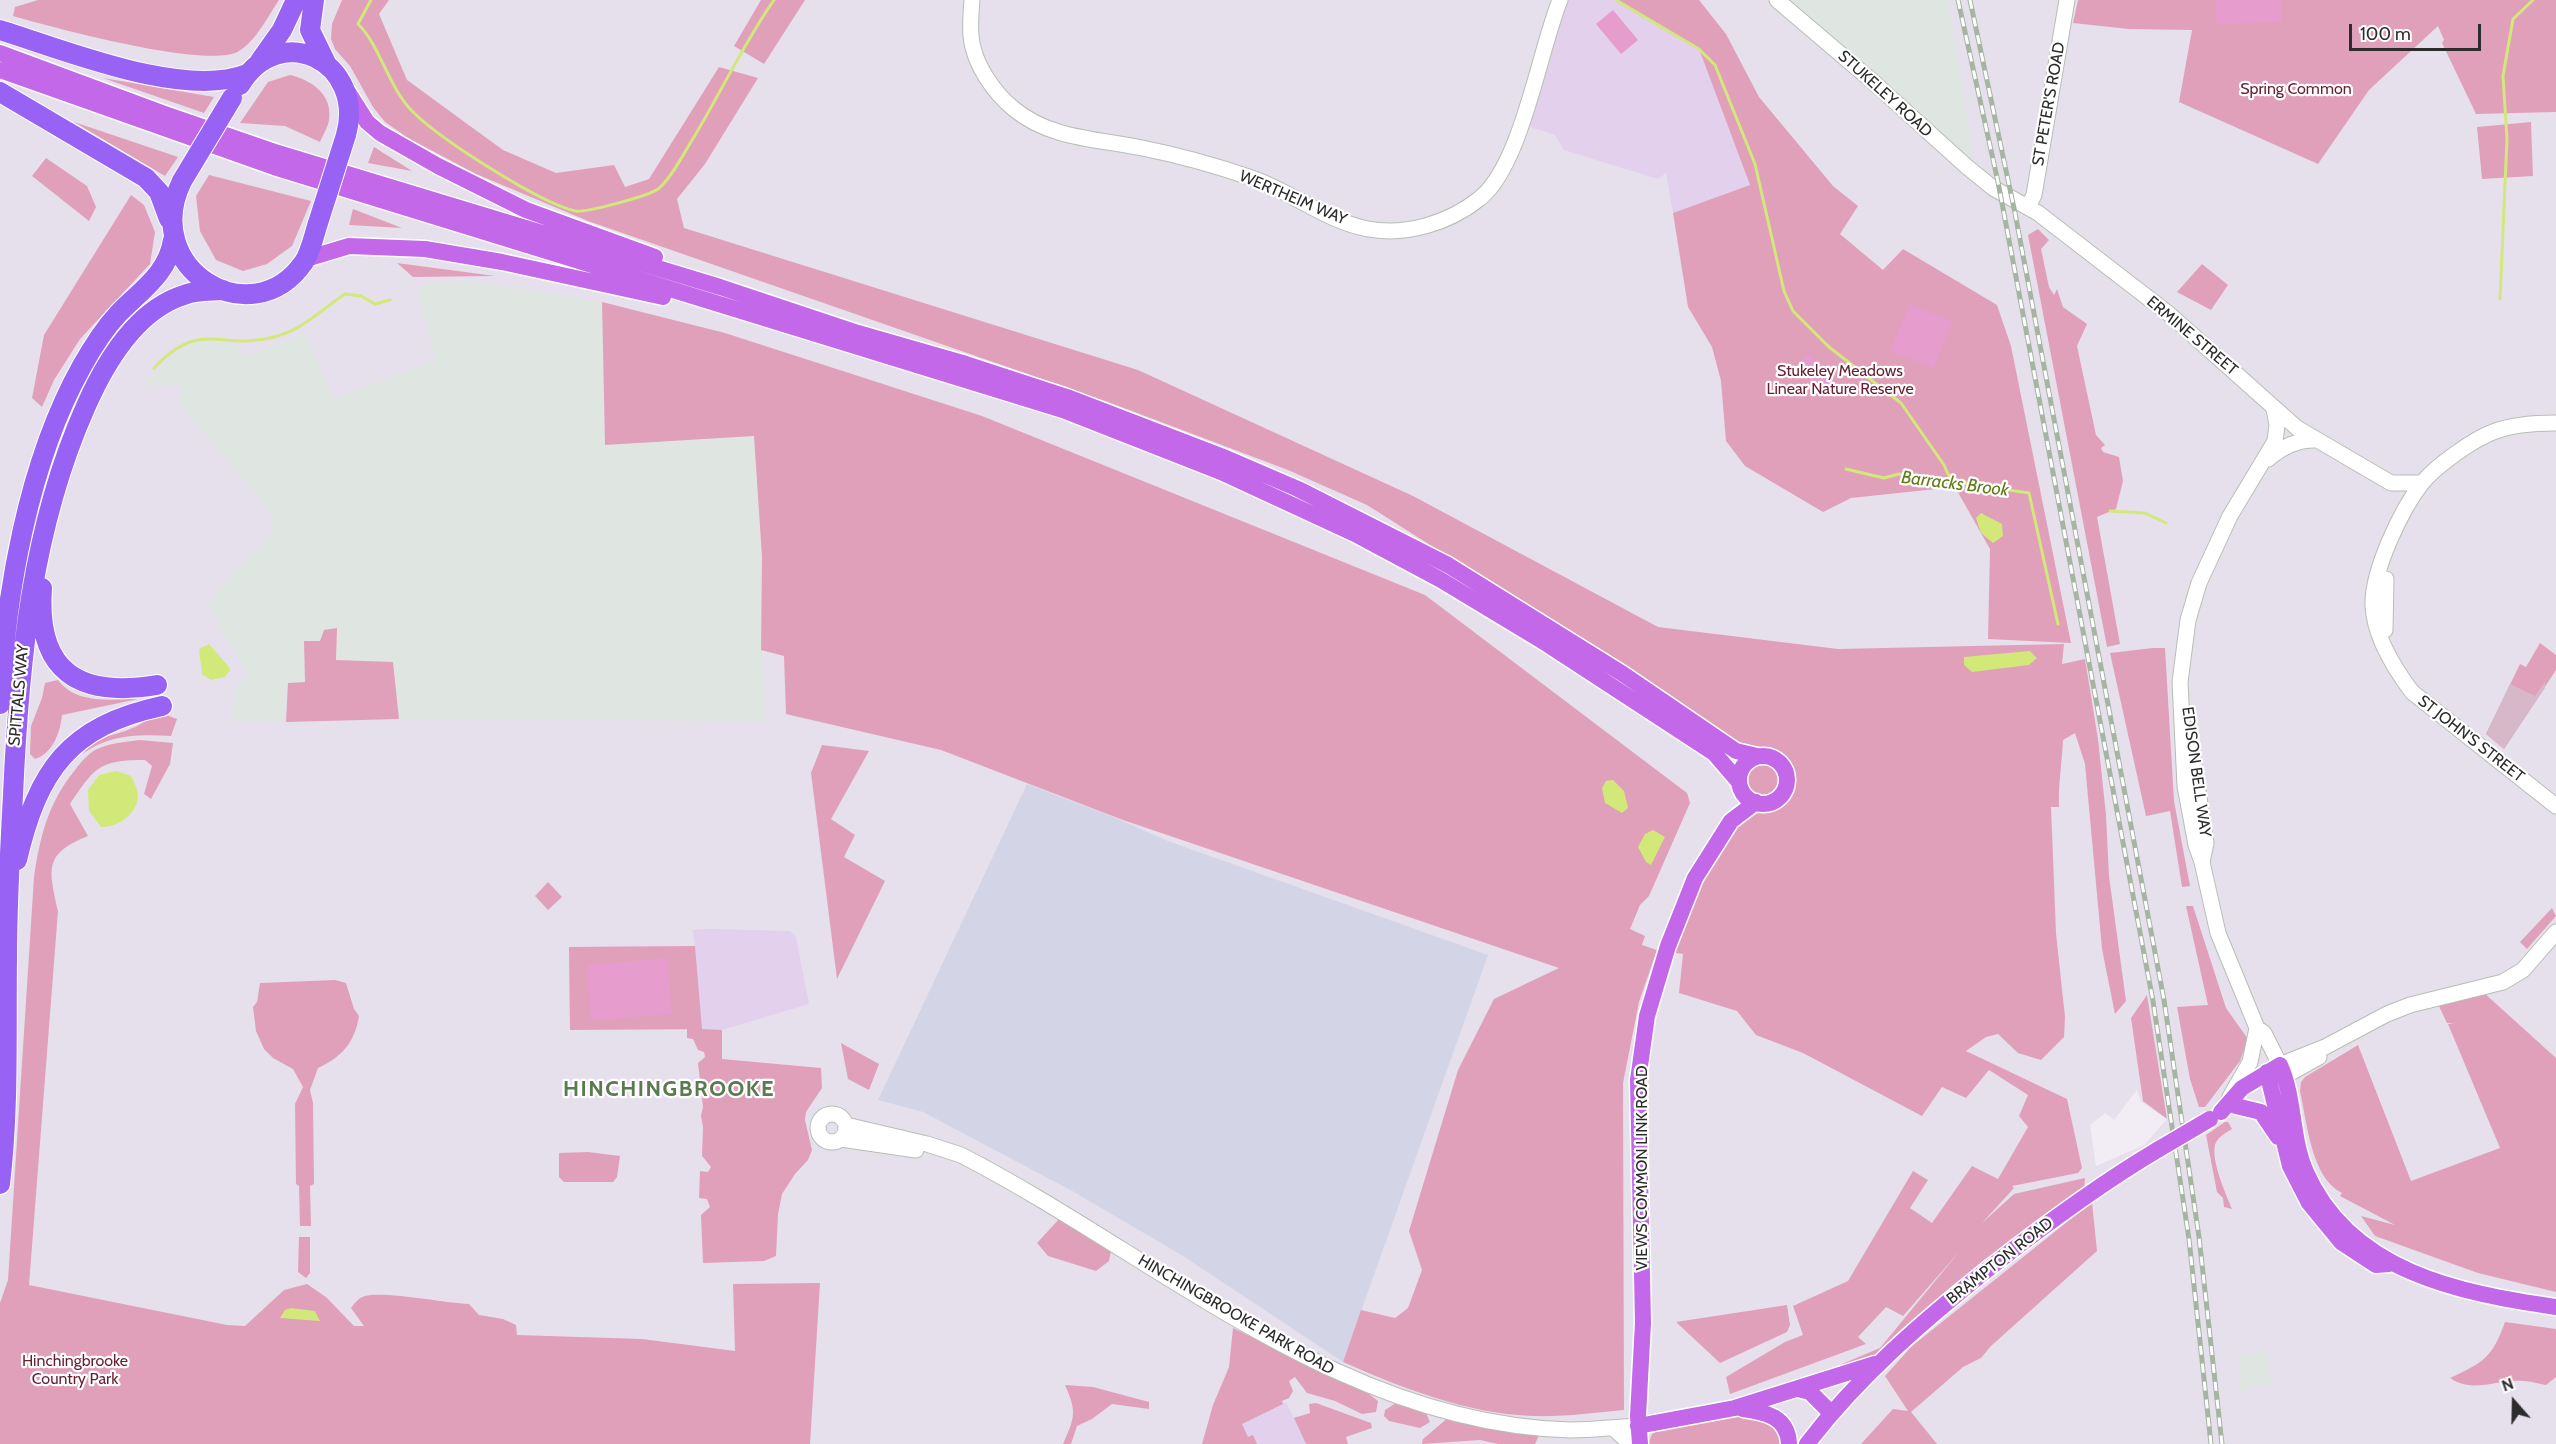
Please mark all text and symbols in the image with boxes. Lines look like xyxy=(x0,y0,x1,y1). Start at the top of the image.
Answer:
scale bar xyxy=(2352,12,2484,50)
text: 100 m xyxy=(2360,23,2411,45)
street label: ST PETER'S ROAD xyxy=(2029,41,2069,167)
street label: STUKELEY ROAD xyxy=(1834,47,1936,141)
park label: Spring Common xyxy=(2240,79,2352,99)
street label: WERTHEIM WAY xyxy=(1236,167,1350,229)
street label: ERMINE STREET xyxy=(2143,292,2241,380)
park label: Stukeley Meadows Linear Nature Reserve xyxy=(1766,361,1914,399)
water label: Barracks Brook xyxy=(1900,467,2010,501)
street label: SPITTALS WAY xyxy=(5,643,33,747)
street label: ST JOHN'S STREET xyxy=(2414,691,2528,787)
street label: EDISON BELL WAY xyxy=(2177,706,2215,838)
street label: VIEWS COMMON LINK ROAD xyxy=(1632,1065,1652,1271)
district label: HINCHINGBROOKE xyxy=(563,1077,775,1103)
street label: BRAMPTON ROAD xyxy=(1943,1214,2057,1308)
street label: HINCHINGBROOKE PARK ROAD xyxy=(1135,1251,1337,1379)
park label: Hinchingbrooke Country Park xyxy=(22,1351,128,1389)
north arrow xyxy=(2484,1372,2544,1432)
text: N xyxy=(2499,1374,2516,1395)

